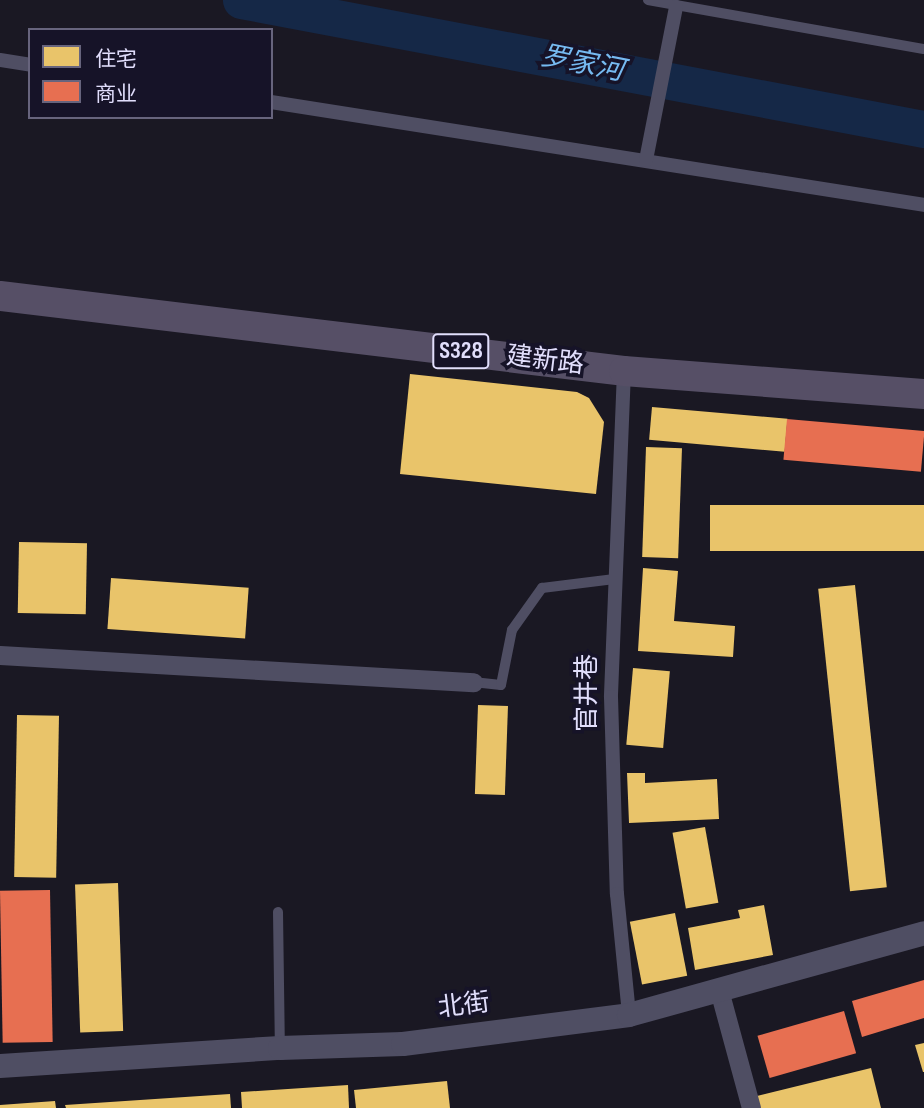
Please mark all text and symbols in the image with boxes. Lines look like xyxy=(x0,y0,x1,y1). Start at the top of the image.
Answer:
legend xyxy=(28,28,273,119)
water label: 罗家河 xyxy=(538,39,626,89)
text: 住宅 xyxy=(95,47,137,72)
text: 商业 xyxy=(95,82,137,107)
road number: S328 xyxy=(431,330,491,372)
street label: 建新路 xyxy=(504,341,586,381)
street label: 官井巷 xyxy=(572,654,604,732)
street label: 北街 xyxy=(436,987,492,1025)

